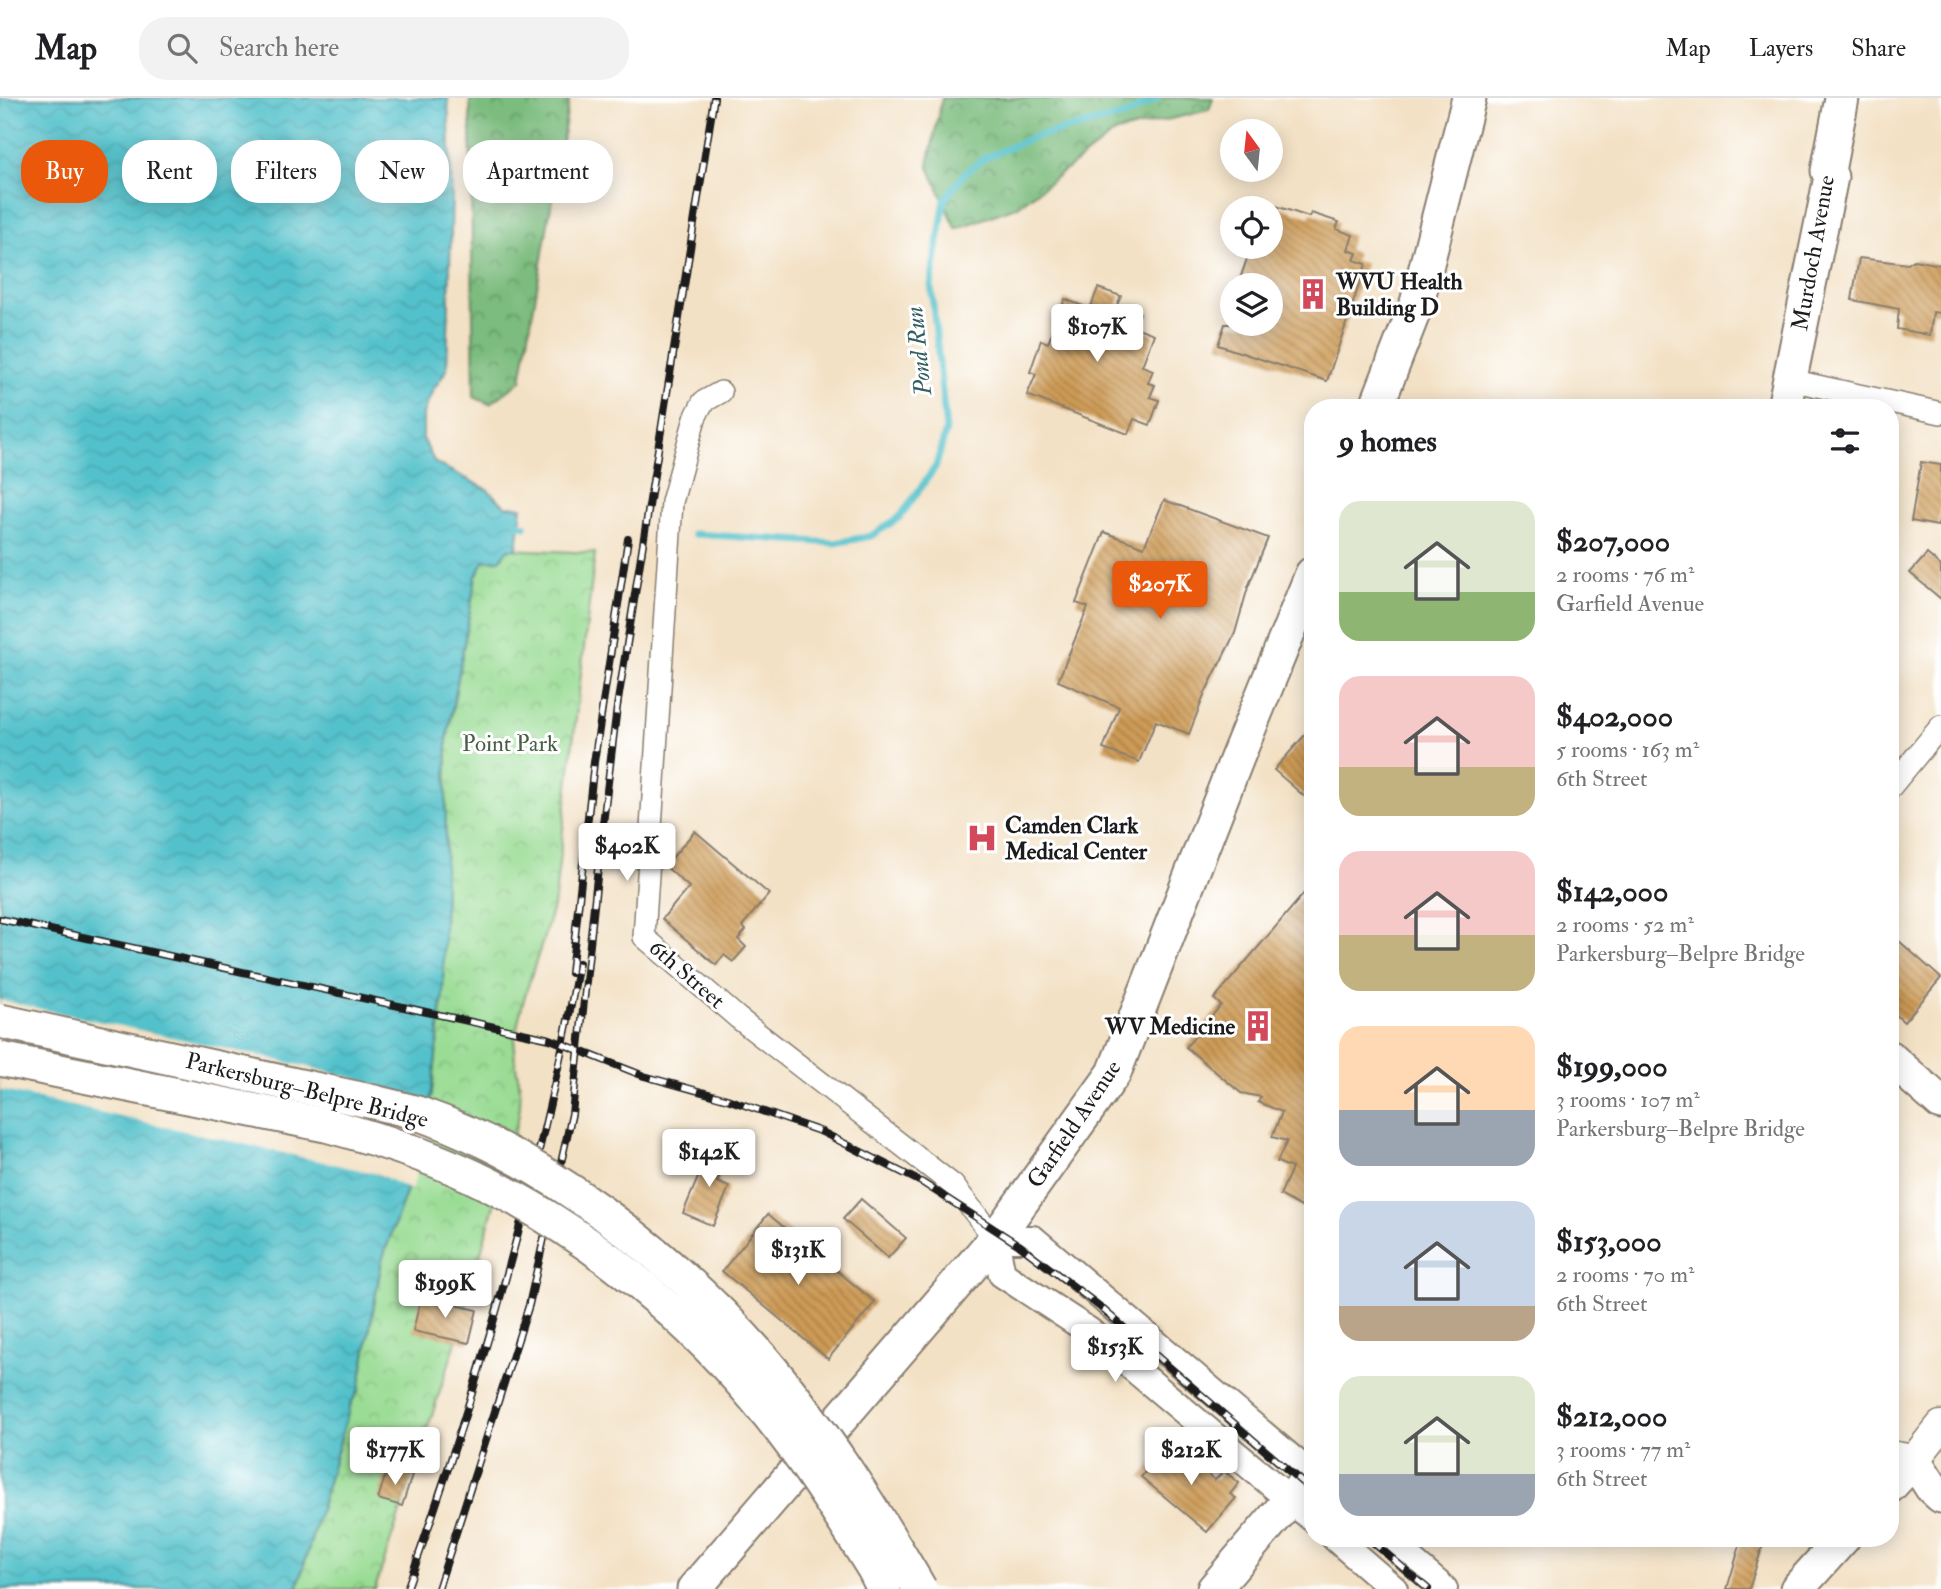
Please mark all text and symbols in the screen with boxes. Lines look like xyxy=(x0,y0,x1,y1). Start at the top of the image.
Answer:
search box xyxy=(139,17,629,80)
text: Map xyxy=(35,28,97,69)
icon: search xyxy=(163,29,201,67)
text: Search here xyxy=(219,32,339,64)
text: Map xyxy=(1666,33,1711,64)
text: Layers xyxy=(1749,33,1813,64)
text: Share xyxy=(1851,33,1906,64)
north arrow xyxy=(1220,119,1283,182)
map controls xyxy=(1220,119,1283,336)
chip: Buy xyxy=(21,140,108,203)
chip: Rent xyxy=(122,140,217,203)
chip: Filters xyxy=(231,140,341,203)
chip: New xyxy=(355,140,449,203)
chip: Apartment xyxy=(463,140,613,203)
street label: Murdoch Avenue xyxy=(1785,173,1841,333)
button: locate xyxy=(1220,196,1283,259)
place label: WVU Health Building D xyxy=(1335,267,1463,323)
button: layers xyxy=(1220,273,1283,336)
building icon: WVU Health Building D xyxy=(1296,277,1330,311)
pin: $107K xyxy=(1048,304,1146,364)
water label: Pond Run xyxy=(899,305,939,398)
text: $107K xyxy=(1067,312,1127,341)
icon: filters xyxy=(1826,422,1864,460)
text: 9 homes xyxy=(1339,423,1437,460)
text: $207,000 xyxy=(1556,523,1670,560)
icon: home xyxy=(1395,529,1479,613)
text: 2 rooms · 76 m² xyxy=(1556,560,1694,589)
pin: $207K xyxy=(1111,561,1209,621)
text: $207K xyxy=(1128,569,1192,598)
text: Garfield Avenue xyxy=(1556,589,1704,618)
text: $402,000 xyxy=(1556,698,1673,735)
icon: home xyxy=(1395,704,1479,788)
park label: Point Park xyxy=(462,729,558,758)
text: 5 rooms · 163 m² xyxy=(1556,735,1699,764)
text: 6th Street xyxy=(1556,764,1647,793)
place label: Camden Clark Medical Center xyxy=(1004,811,1148,866)
hospital icon: Camden Clark Medical Center xyxy=(965,821,999,855)
pin: $402K xyxy=(578,824,676,883)
text: $402K xyxy=(595,831,659,860)
text: $142,000 xyxy=(1556,873,1668,910)
icon: home xyxy=(1395,879,1479,963)
text: 2 rooms · 52 m² xyxy=(1556,910,1694,939)
street label: 6th Street xyxy=(643,933,731,1015)
text: Parkersburg–Belpre Bridge xyxy=(1556,939,1805,968)
building icon: WV Medicine xyxy=(1241,1009,1275,1043)
place label: WV Medicine xyxy=(1104,1012,1235,1041)
street label: Parkersburg–Belpre Bridge xyxy=(182,1046,432,1135)
text: $199,000 xyxy=(1556,1048,1668,1085)
street label: Garfield Avenue xyxy=(1021,1054,1128,1194)
icon: home xyxy=(1395,1054,1479,1138)
text: 3 rooms · 107 m² xyxy=(1556,1085,1700,1114)
text: Parkersburg–Belpre Bridge xyxy=(1556,1114,1805,1143)
pin: $142K xyxy=(660,1130,758,1189)
text: $142K xyxy=(678,1137,740,1166)
text: $153,000 xyxy=(1556,1223,1662,1260)
pin: $131K xyxy=(749,1228,847,1287)
icon: home xyxy=(1395,1229,1479,1313)
text: $131K xyxy=(771,1235,825,1264)
pin: $199K xyxy=(396,1260,494,1320)
text: 2 rooms · 70 m² xyxy=(1556,1260,1695,1289)
text: $199K xyxy=(415,1268,475,1297)
text: 6th Street xyxy=(1556,1289,1647,1318)
pin: $153K xyxy=(1066,1324,1164,1384)
text: $153K xyxy=(1087,1332,1143,1361)
text: $212,000 xyxy=(1556,1398,1667,1435)
icon: home xyxy=(1395,1404,1479,1488)
pin: $177K xyxy=(346,1428,444,1487)
pin: $212K xyxy=(1142,1428,1240,1487)
text: $177K xyxy=(366,1435,424,1464)
text: $212K xyxy=(1161,1435,1221,1464)
text: 3 rooms · 77 m² xyxy=(1556,1435,1691,1464)
text: 6th Street xyxy=(1556,1464,1647,1493)

